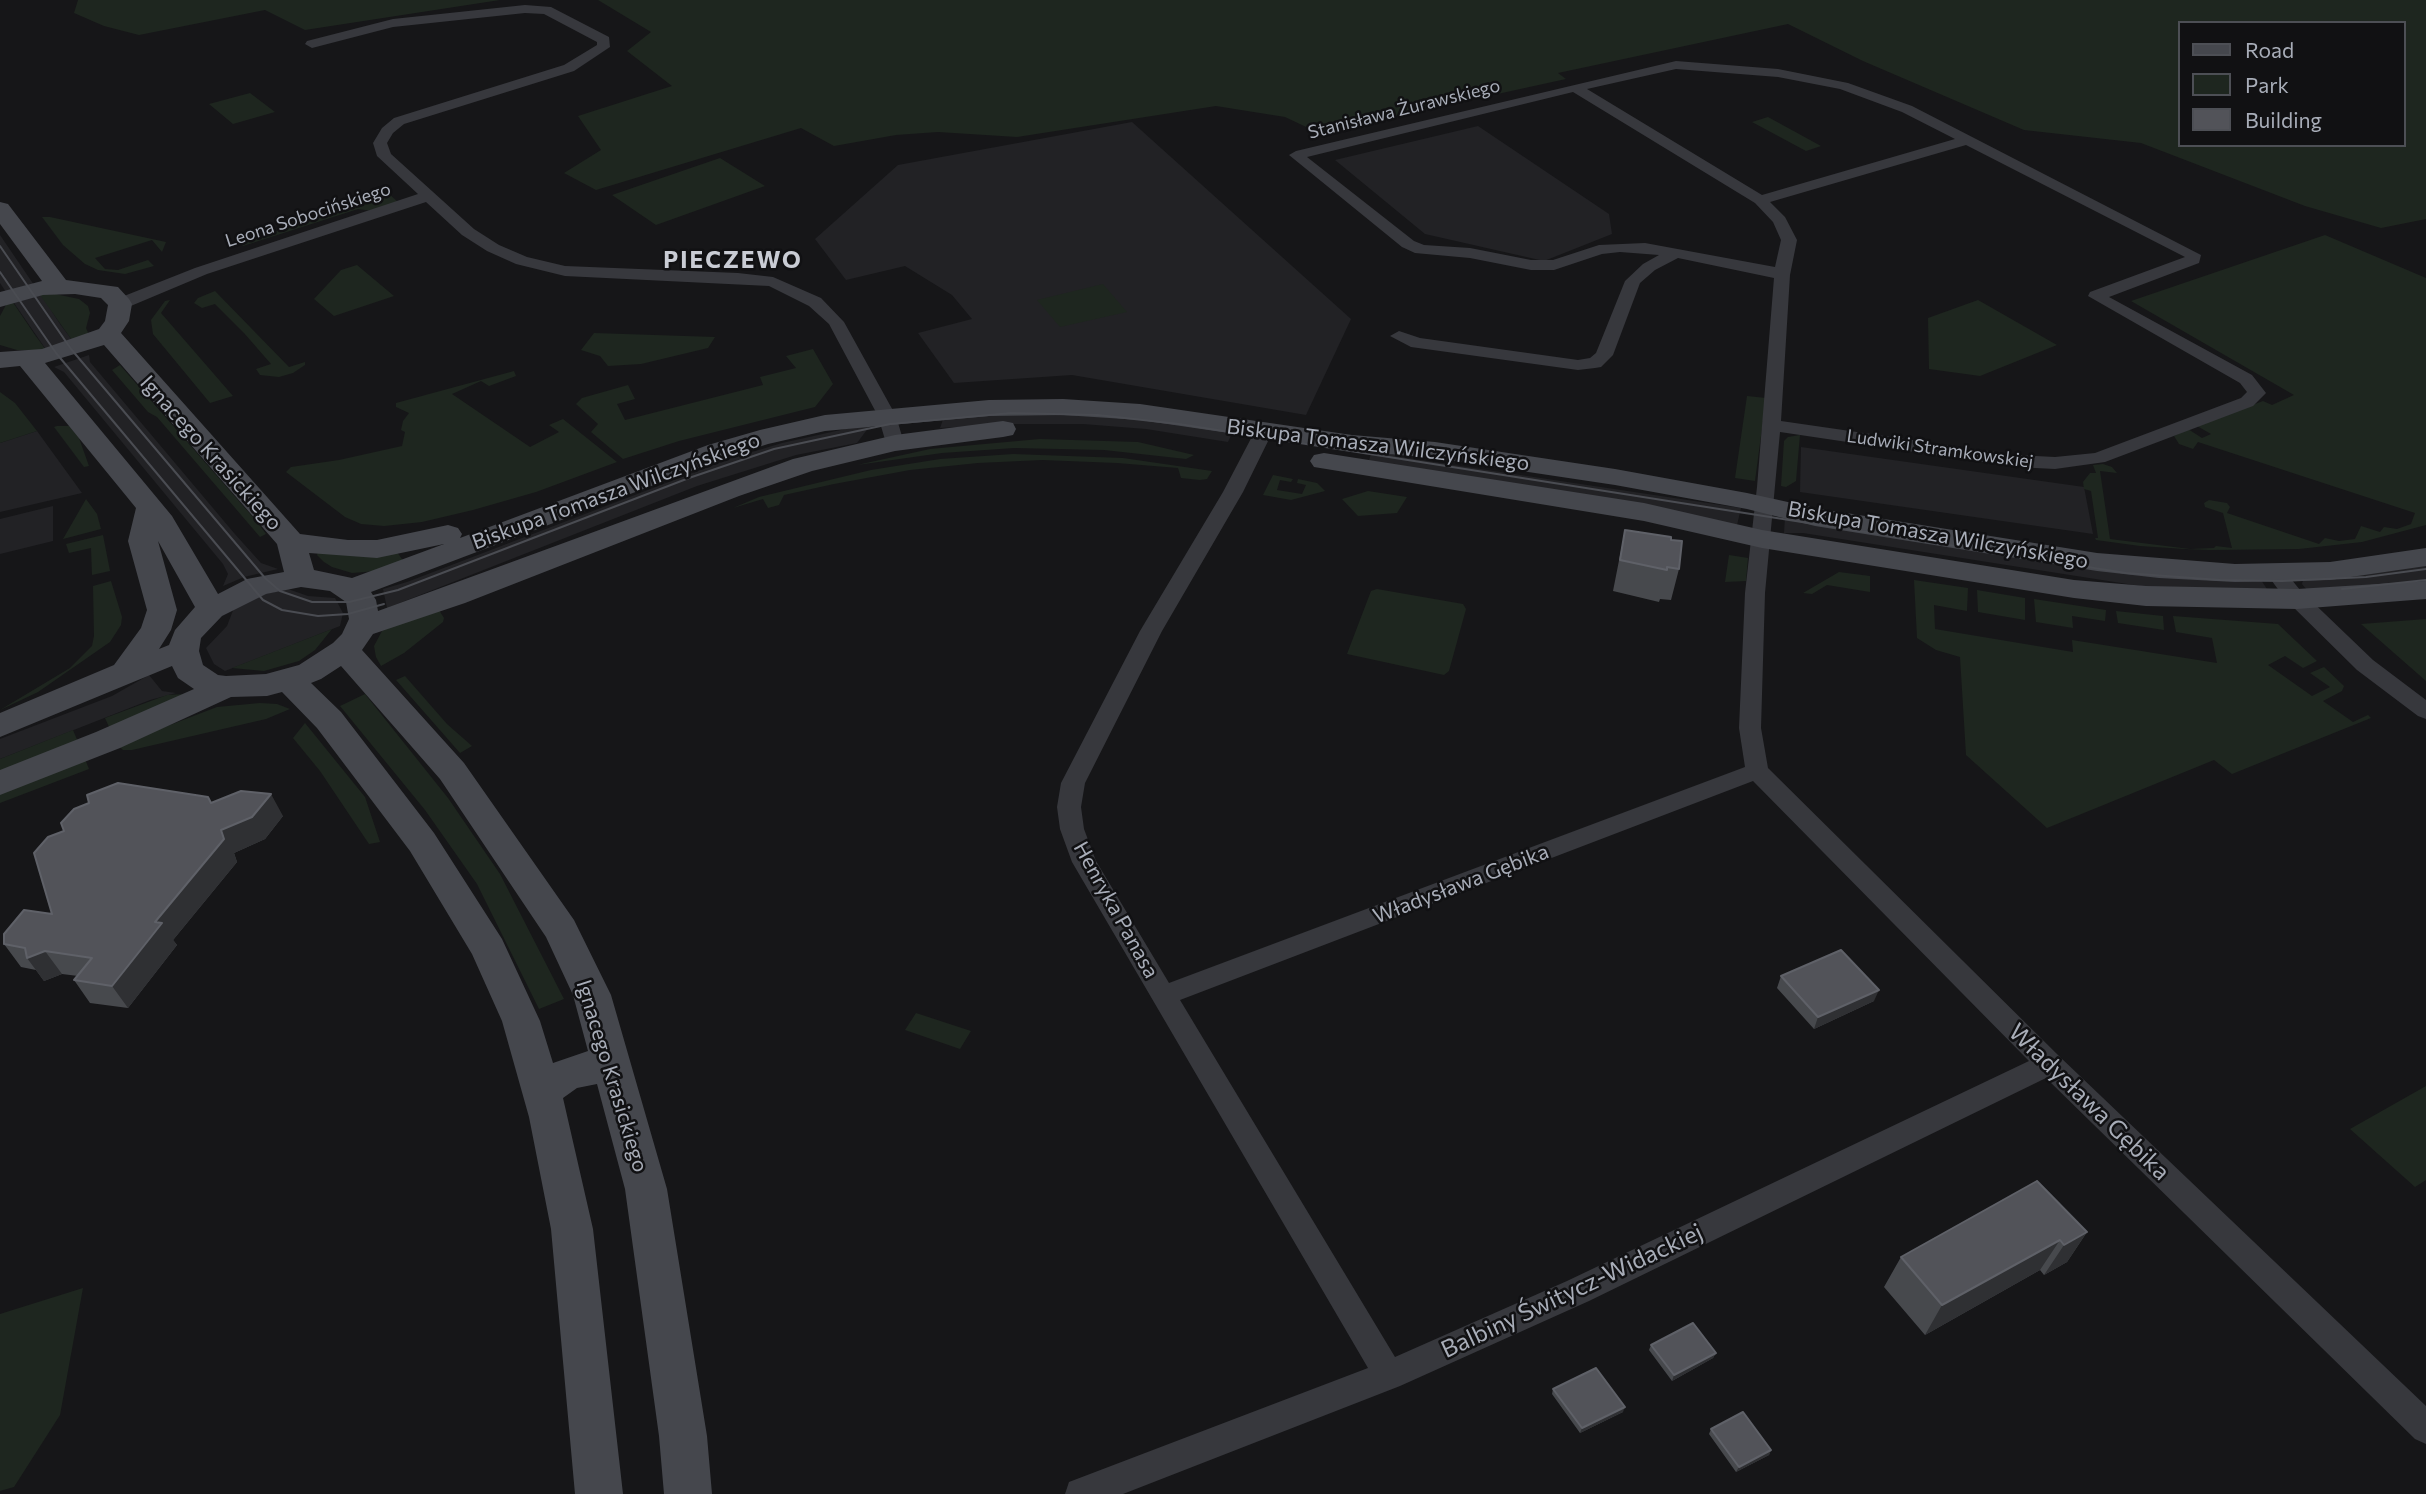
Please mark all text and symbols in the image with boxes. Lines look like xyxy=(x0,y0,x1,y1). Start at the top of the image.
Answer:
legend xyxy=(2178,21,2405,147)
text: Road xyxy=(2245,37,2294,62)
text: Park xyxy=(2245,72,2289,97)
street label: Stanisława Żurawskiego xyxy=(1306,75,1502,143)
text: Building xyxy=(2245,107,2322,132)
street label: Leona Sobocińskiego xyxy=(223,178,393,252)
district label: PIECZEWO xyxy=(664,246,802,274)
street label: Ignacego Krasickiego xyxy=(135,370,287,536)
street label: Biskupa Tomasza Wilczyńskiego xyxy=(1225,414,1531,476)
street label: Ludwiki Stramkowskiej xyxy=(1845,425,2035,473)
street label: Biskupa Tomasza Wilczyńskiego xyxy=(469,427,763,555)
street label: Biskupa Tomasza Wilczyńskiego xyxy=(1786,496,2090,574)
street label: Henryka Panasa xyxy=(1068,837,1164,983)
street label: Władysława Gębika xyxy=(1370,839,1552,929)
street label: Ignacego Krasickiego xyxy=(571,977,653,1175)
street label: Władysława Gębika xyxy=(2002,1018,2176,1186)
street label: Balbiny Świtycz-Widackiej xyxy=(1437,1218,1707,1364)

